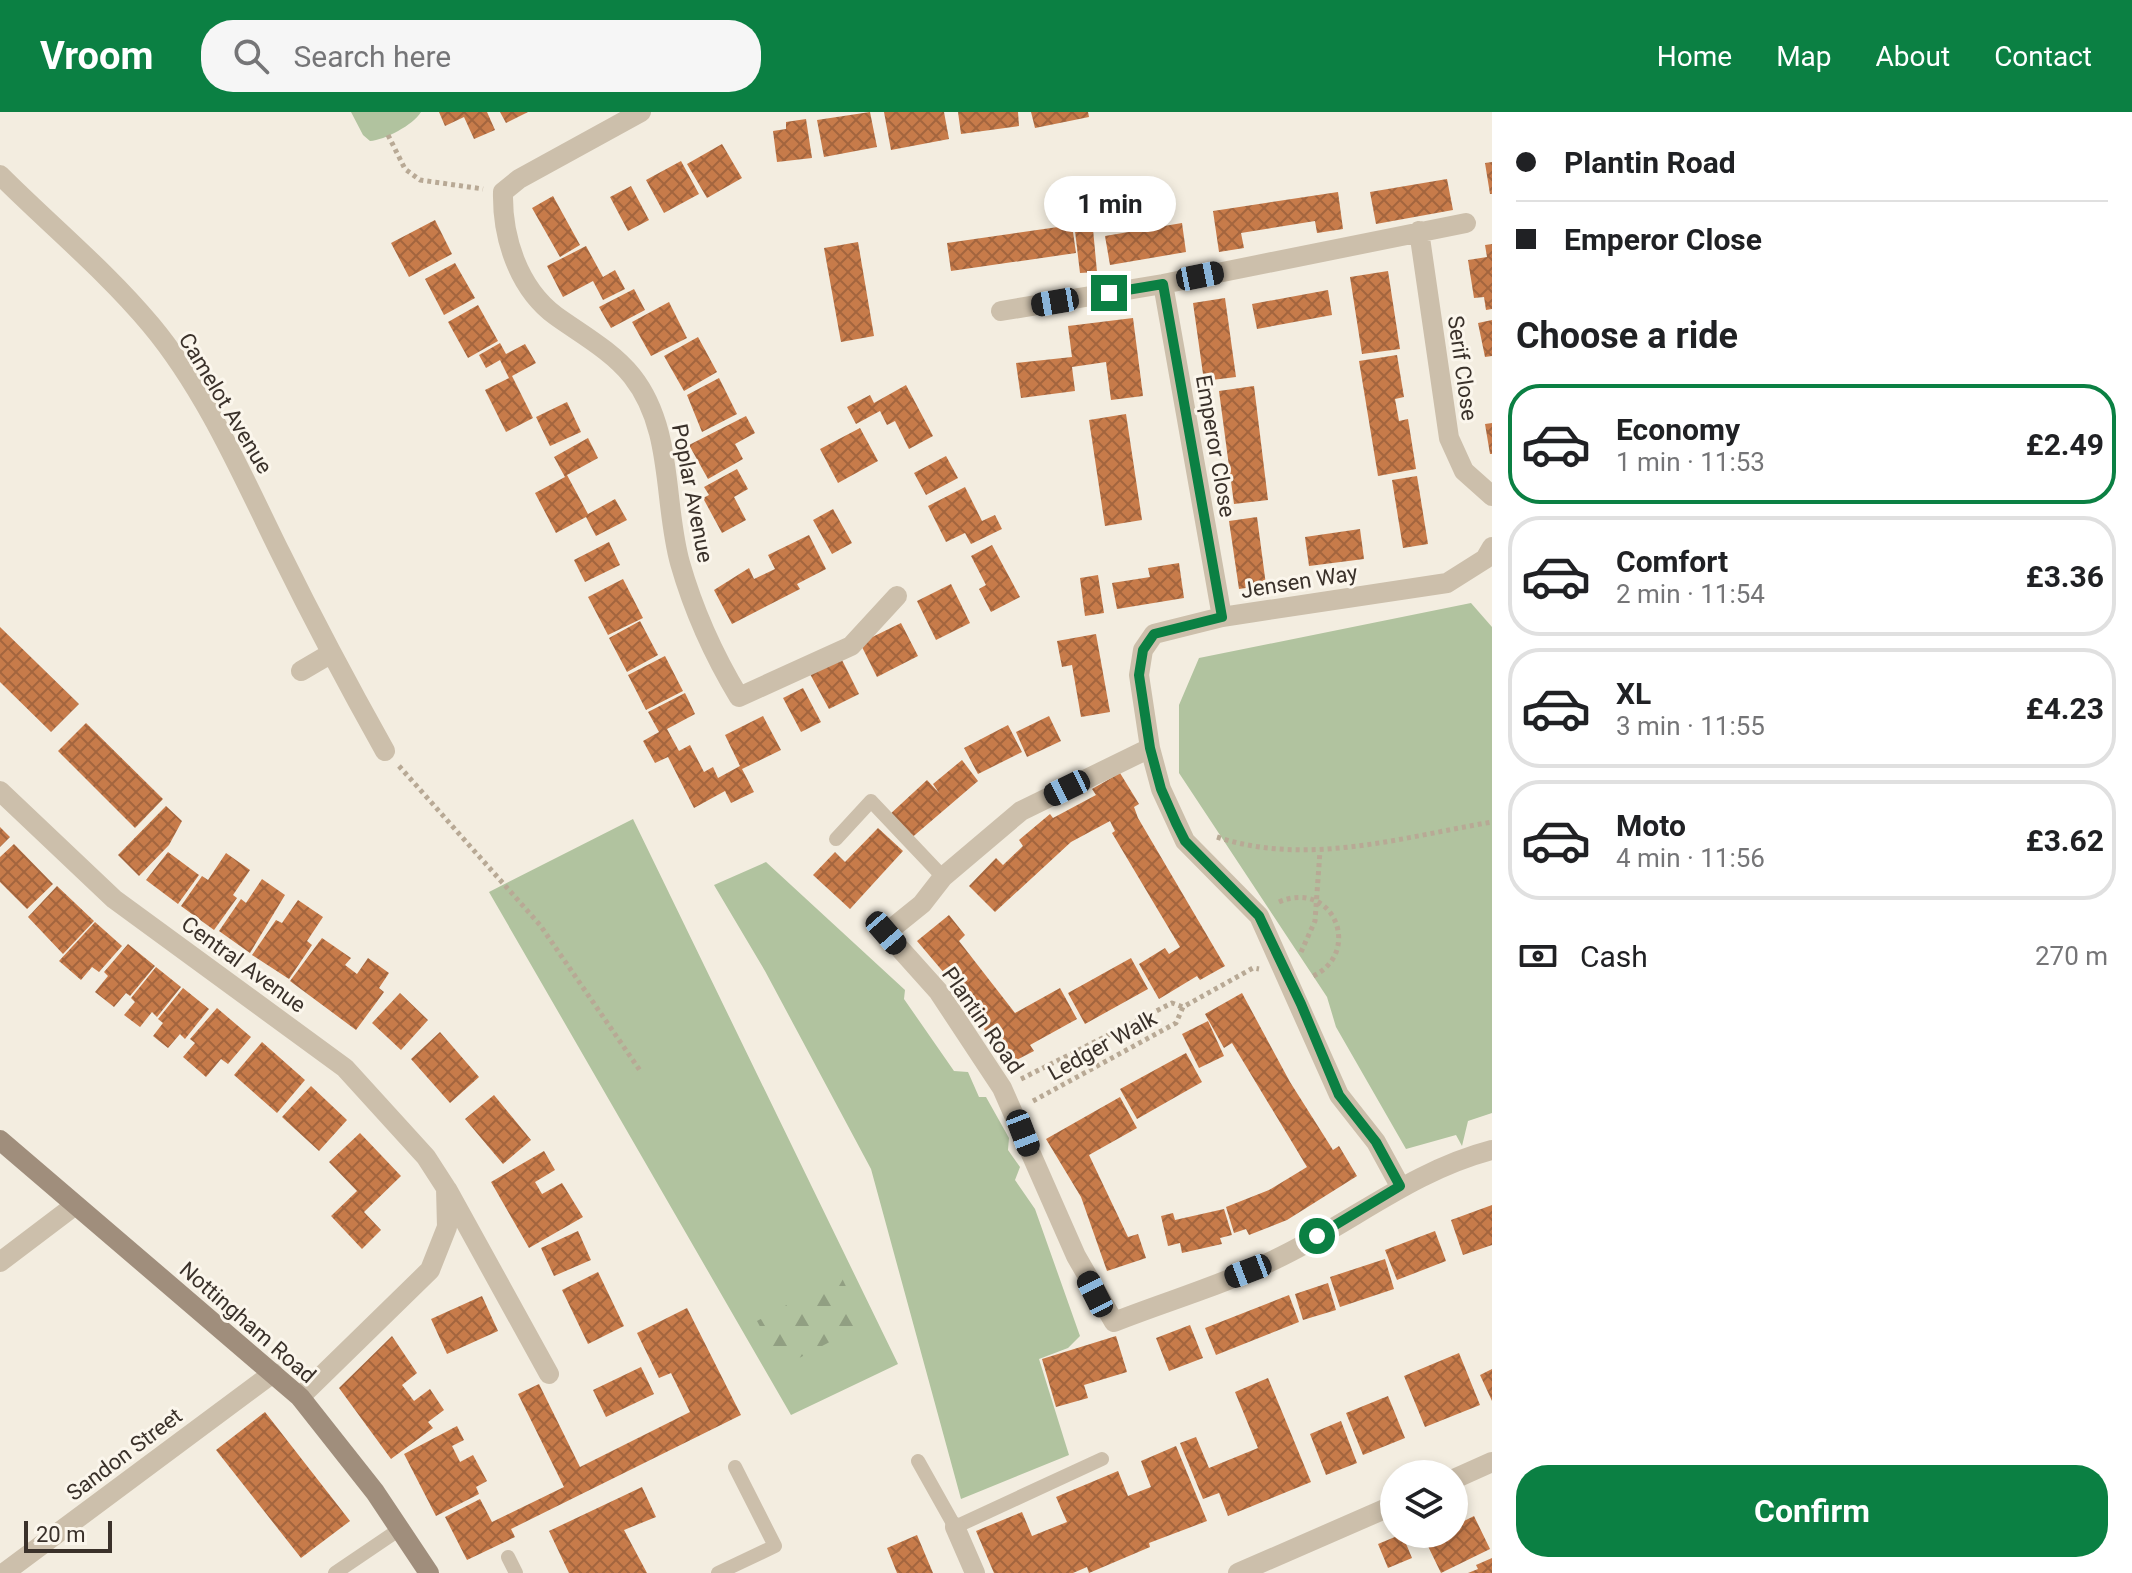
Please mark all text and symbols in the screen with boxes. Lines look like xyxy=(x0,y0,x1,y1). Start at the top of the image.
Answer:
search box xyxy=(201,20,761,92)
text: Vroom xyxy=(40,34,153,78)
icon: search xyxy=(229,34,273,78)
text: Search here xyxy=(293,39,451,74)
text: Home xyxy=(1657,40,1732,73)
text: Map xyxy=(1776,40,1832,73)
text: About xyxy=(1876,40,1950,73)
text: Contact xyxy=(1994,40,2092,73)
text: Plantin Road xyxy=(1564,145,1736,180)
callout: 1 min xyxy=(1043,177,1175,233)
text: 1 min xyxy=(1077,189,1143,219)
text: Emperor Close xyxy=(1564,222,1762,257)
car xyxy=(1174,260,1226,292)
route end xyxy=(1091,275,1127,311)
car xyxy=(1029,286,1081,318)
street label: Serif Close xyxy=(1443,314,1482,422)
text: Choose a ride xyxy=(1516,315,1738,357)
street label: Camelot Avenue xyxy=(174,328,277,478)
street label: Emperor Close xyxy=(1191,373,1240,519)
icon: car xyxy=(1520,408,1592,480)
text: Economy xyxy=(1616,412,1740,447)
street label: Poplar Avenue xyxy=(667,422,718,565)
text: £2.49 xyxy=(2026,427,2104,462)
text: 1 min · 11:53 xyxy=(1616,447,1765,477)
icon: car xyxy=(1520,540,1592,612)
text: Comfort xyxy=(1616,544,1728,579)
text: £3.36 xyxy=(2026,559,2104,594)
street label: Jensen Way xyxy=(1239,560,1360,603)
text: 2 min · 11:54 xyxy=(1616,579,1765,609)
icon: car xyxy=(1520,672,1592,744)
text: XL xyxy=(1616,676,1651,711)
text: £4.23 xyxy=(2026,691,2104,726)
text: 3 min · 11:55 xyxy=(1616,711,1765,741)
car xyxy=(1040,767,1094,809)
icon: car xyxy=(1520,804,1592,876)
text: Moto xyxy=(1616,808,1686,843)
text: £3.62 xyxy=(2026,823,2104,858)
text: 4 min · 11:56 xyxy=(1616,843,1765,873)
car xyxy=(861,907,911,959)
street label: Central Avenue xyxy=(177,911,311,1018)
icon: cash xyxy=(1516,934,1560,978)
text: Cash xyxy=(1580,939,1648,974)
text: 270 m xyxy=(2035,941,2108,971)
street label: Plantin Road xyxy=(937,962,1028,1078)
street label: Ledger Walk xyxy=(1043,1005,1162,1086)
car xyxy=(1003,1106,1043,1160)
route start xyxy=(1299,1218,1335,1254)
car xyxy=(1221,1251,1275,1291)
street label: Nottingham Road xyxy=(175,1257,321,1388)
car xyxy=(1073,1267,1117,1321)
street label: Sandon Street xyxy=(62,1403,187,1506)
map controls xyxy=(1380,1460,1468,1548)
button: layers xyxy=(1380,1460,1468,1548)
button: Confirm xyxy=(1516,1465,2108,1557)
scale bar xyxy=(24,1517,112,1553)
text: 20 m xyxy=(36,1522,85,1547)

